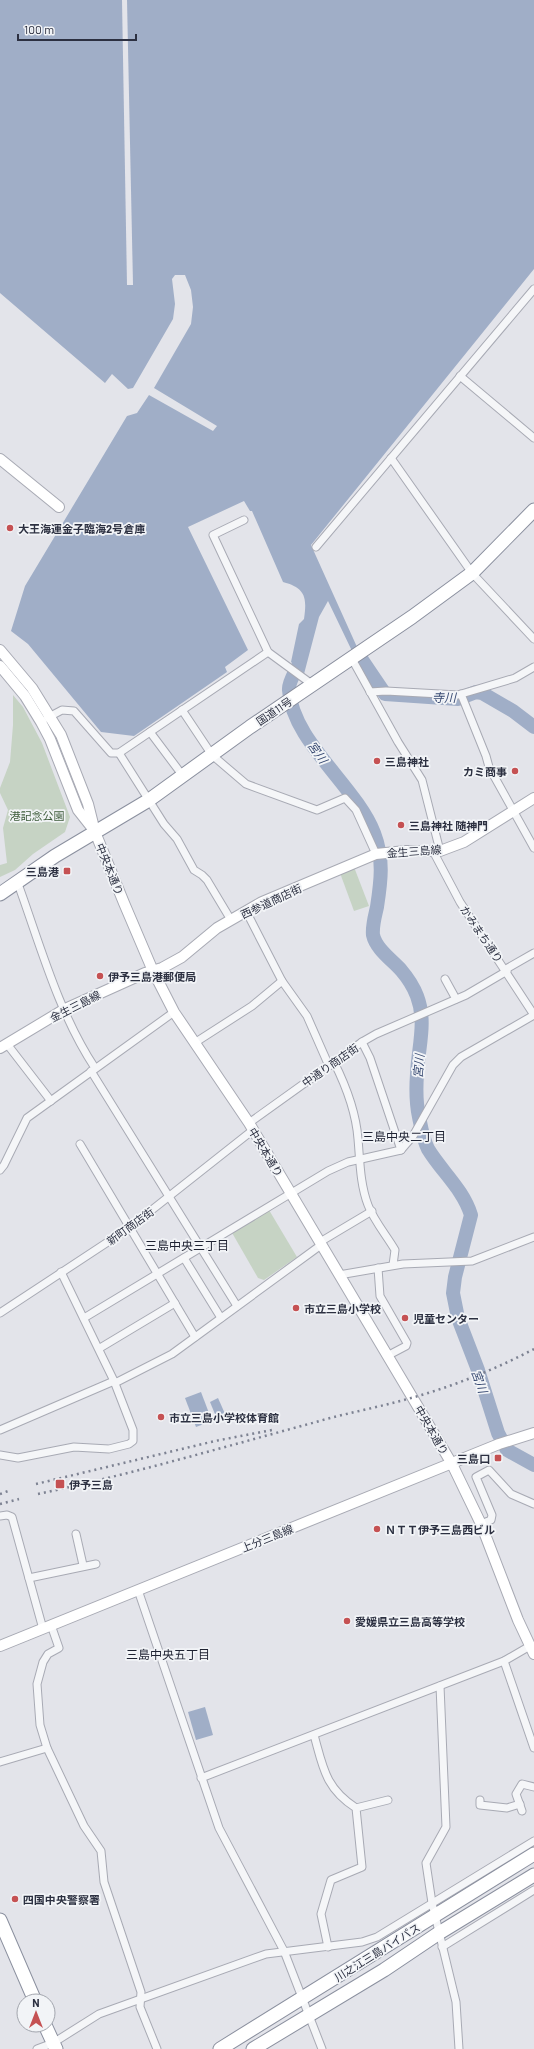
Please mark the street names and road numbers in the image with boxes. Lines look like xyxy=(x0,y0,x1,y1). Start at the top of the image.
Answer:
street label: 国道11号 xyxy=(253,694,295,728)
street label: 中央本通り xyxy=(94,841,126,897)
street label: 金生三島線 xyxy=(386,843,442,859)
street label: 西参道商店街 xyxy=(238,881,304,921)
street label: かみまち通り xyxy=(458,903,506,965)
street label: 金生三島線 xyxy=(48,988,102,1024)
street label: 中通り商店街 xyxy=(299,1041,361,1089)
street label: 中央本通り xyxy=(246,1125,286,1179)
street label: 新町商店街 xyxy=(104,1205,156,1247)
street label: 中央本通り xyxy=(413,1403,451,1457)
street label: 上分三島線 xyxy=(239,1522,295,1554)
street label: 川之江三島バイパス xyxy=(332,1920,422,1984)

